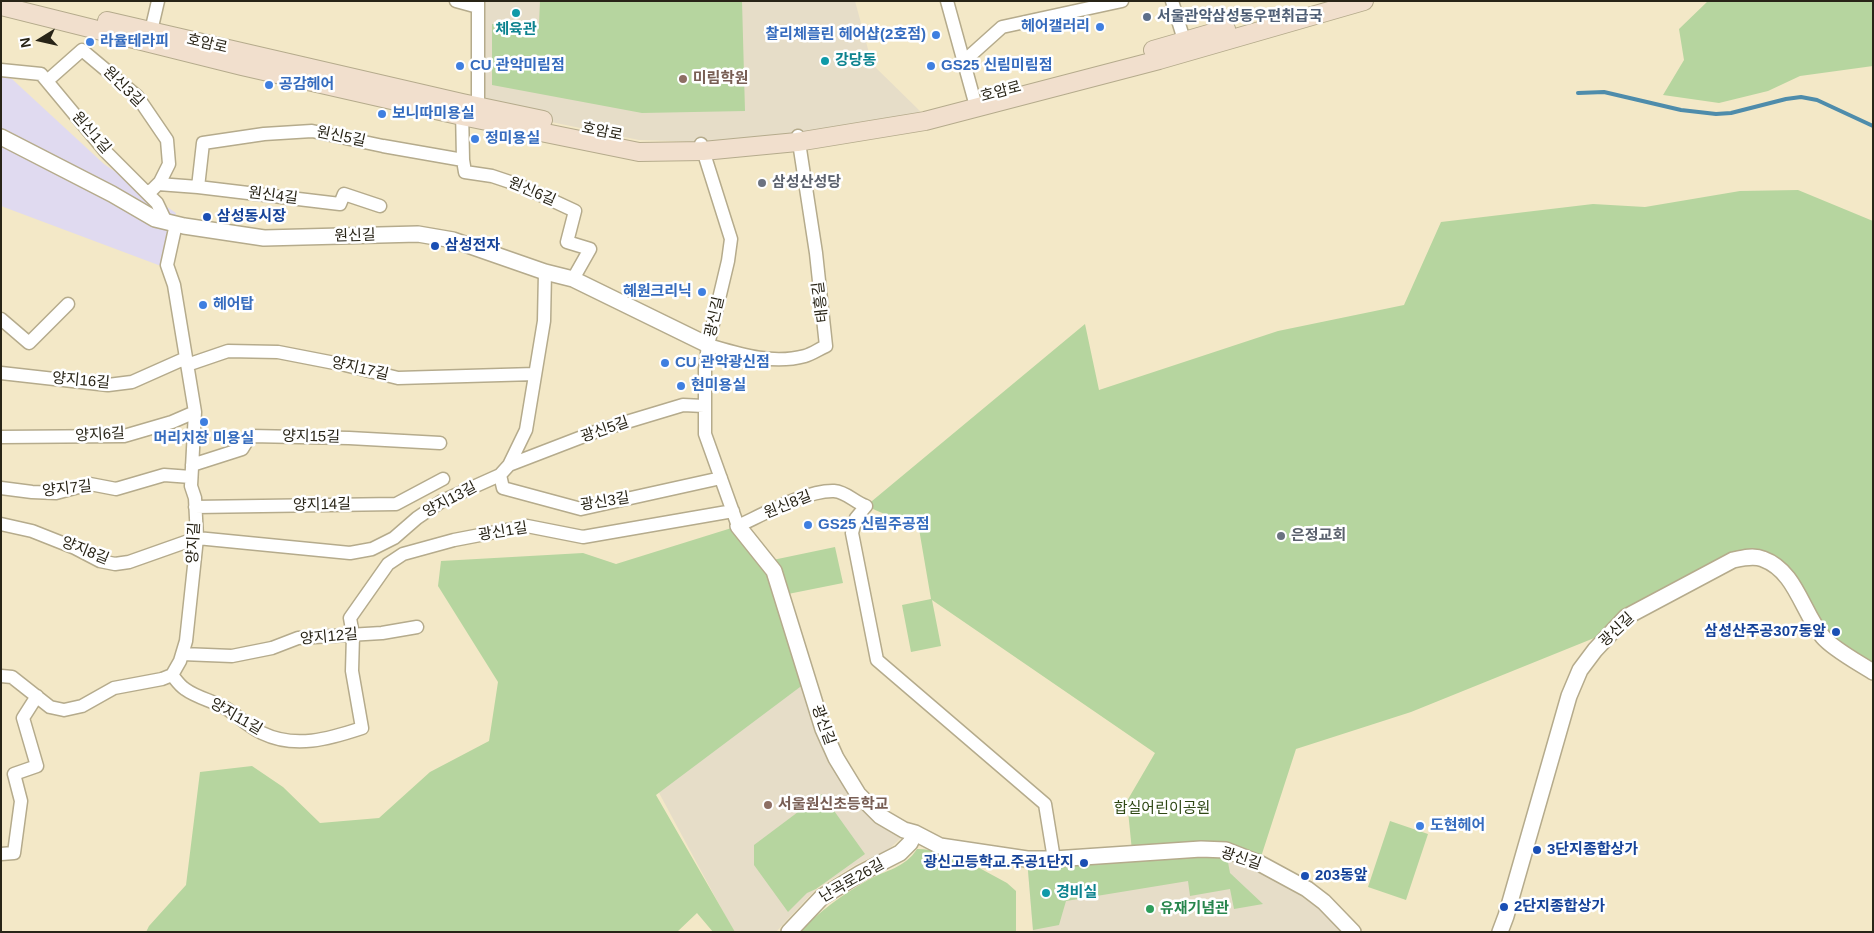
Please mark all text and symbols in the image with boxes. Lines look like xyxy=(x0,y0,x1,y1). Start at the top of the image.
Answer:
marker: 체육관 xyxy=(510,7,522,19)
place label: 서울관악삼성동우편취급국 xyxy=(1157,8,1323,26)
marker: 서울관악삼성동우편취급국 xyxy=(1141,11,1153,23)
north arrow xyxy=(15,15,65,65)
place label: 헤어갤러리 xyxy=(1021,18,1090,36)
place label: 체육관 xyxy=(495,21,537,39)
marker: 헤어갤러리 xyxy=(1094,21,1106,33)
place label: 찰리체플린 헤어샵(2호점) xyxy=(766,26,926,44)
marker: 찰리체플린 헤어샵(2호점) xyxy=(930,29,942,41)
street label: 호암로 xyxy=(185,31,229,57)
place label: 라율테라피 xyxy=(100,33,169,51)
text: N xyxy=(16,36,34,49)
marker: 라율테라피 xyxy=(84,36,96,48)
place label: 강당동 xyxy=(835,52,876,70)
marker: 강당동 xyxy=(819,55,831,67)
place label: CU 관악미림점 xyxy=(470,57,565,75)
place label: GS25 신림미림점 xyxy=(941,57,1053,75)
marker: CU 관악미림점 xyxy=(454,60,466,72)
marker: GS25 신림미림점 xyxy=(925,60,937,72)
street label: 원신3길 xyxy=(99,63,147,111)
place label: 미림학원 xyxy=(693,70,748,88)
marker: 미림학원 xyxy=(677,73,689,85)
place label: 공감헤어 xyxy=(279,76,334,94)
street label: 호암로 xyxy=(979,78,1023,106)
marker: 공감헤어 xyxy=(263,79,275,91)
place label: 보니따미용실 xyxy=(392,105,475,123)
street label: 원신1길 xyxy=(68,108,114,158)
marker: 보니따미용실 xyxy=(376,108,388,120)
street label: 호암로 xyxy=(580,119,624,145)
street label: 원신5길 xyxy=(315,123,367,151)
place label: 정미용실 xyxy=(485,130,540,148)
marker: 정미용실 xyxy=(469,133,481,145)
street label: 원신6길 xyxy=(506,174,558,210)
place label: 삼성산성당 xyxy=(772,174,841,192)
marker: 삼성산성당 xyxy=(756,177,768,189)
street label: 원신4길 xyxy=(247,184,299,208)
place label: 삼성동시장 xyxy=(217,208,286,226)
marker: 삼성동시장 xyxy=(201,211,213,223)
street label: 원신길 xyxy=(334,226,376,246)
place label: 삼성전자 xyxy=(445,237,500,255)
marker: 삼성전자 xyxy=(429,240,441,252)
street label: 태흥길 xyxy=(810,280,832,324)
place label: 혜원크리닉 xyxy=(623,283,692,301)
marker: 혜원크리닉 xyxy=(696,286,708,298)
street label: 광신길 xyxy=(702,295,728,339)
place label: 헤어탑 xyxy=(213,296,254,314)
marker: 헤어탑 xyxy=(197,299,209,311)
street label: 양지17길 xyxy=(330,354,390,384)
place label: CU 관악광신점 xyxy=(675,354,770,372)
marker: CU 관악광신점 xyxy=(659,357,671,369)
street label: 양지16길 xyxy=(51,370,111,392)
place label: 현미용실 xyxy=(691,377,746,395)
marker: 현미용실 xyxy=(675,380,687,392)
street label: 광신5길 xyxy=(579,413,631,447)
marker: 머리치장 미용실 xyxy=(198,416,210,428)
street label: 양지6길 xyxy=(75,425,125,445)
street label: 양지15길 xyxy=(282,427,340,447)
place label: 머리치장 미용실 xyxy=(154,430,254,448)
street label: 양지7길 xyxy=(41,477,93,501)
street label: 양지13길 xyxy=(420,478,480,522)
street label: 원신8길 xyxy=(762,487,814,523)
street label: 광신3길 xyxy=(579,489,631,515)
street label: 양지14길 xyxy=(293,495,351,515)
place label: GS25 신림주공점 xyxy=(818,516,930,534)
street label: 광신1길 xyxy=(477,519,529,545)
marker: GS25 신림주공점 xyxy=(802,519,814,531)
street label: 양지길 xyxy=(184,522,204,564)
place label: 은정교회 xyxy=(1291,527,1346,545)
marker: 은정교회 xyxy=(1275,530,1287,542)
street label: 양지8길 xyxy=(59,533,111,569)
street label: 광신길 xyxy=(1596,609,1638,651)
place label: 삼성산주공307동앞 xyxy=(1704,623,1826,641)
street label: 양지12길 xyxy=(299,626,359,648)
marker: 삼성산주공307동앞 xyxy=(1830,626,1842,638)
street label: 양지11길 xyxy=(207,695,265,739)
street label: 광신길 xyxy=(807,702,839,748)
place label: 서울원신초등학교 xyxy=(778,796,888,814)
marker: 서울원신초등학교 xyxy=(762,799,774,811)
park label: 합실어린이공원 xyxy=(1114,800,1210,818)
place label: 도현헤어 xyxy=(1430,817,1485,835)
marker: 도현헤어 xyxy=(1414,820,1426,832)
place label: 3단지종합상가 xyxy=(1547,841,1638,859)
street label: 광신길 xyxy=(1219,844,1263,874)
marker: 3단지종합상가 xyxy=(1531,844,1543,856)
place label: 광신고등학교.주공1단지 xyxy=(923,854,1074,872)
street label: 난곡로26길 xyxy=(816,855,888,907)
marker: 광신고등학교.주공1단지 xyxy=(1078,857,1090,869)
place label: 203동앞 xyxy=(1315,867,1368,885)
marker: 203동앞 xyxy=(1299,870,1311,882)
place label: 경비실 xyxy=(1056,884,1097,902)
marker: 경비실 xyxy=(1040,887,1052,899)
place label: 2단지종합상가 xyxy=(1514,898,1605,916)
place label: 유재기념관 xyxy=(1160,900,1229,918)
marker: 2단지종합상가 xyxy=(1498,901,1510,913)
marker: 유재기념관 xyxy=(1144,903,1156,915)

